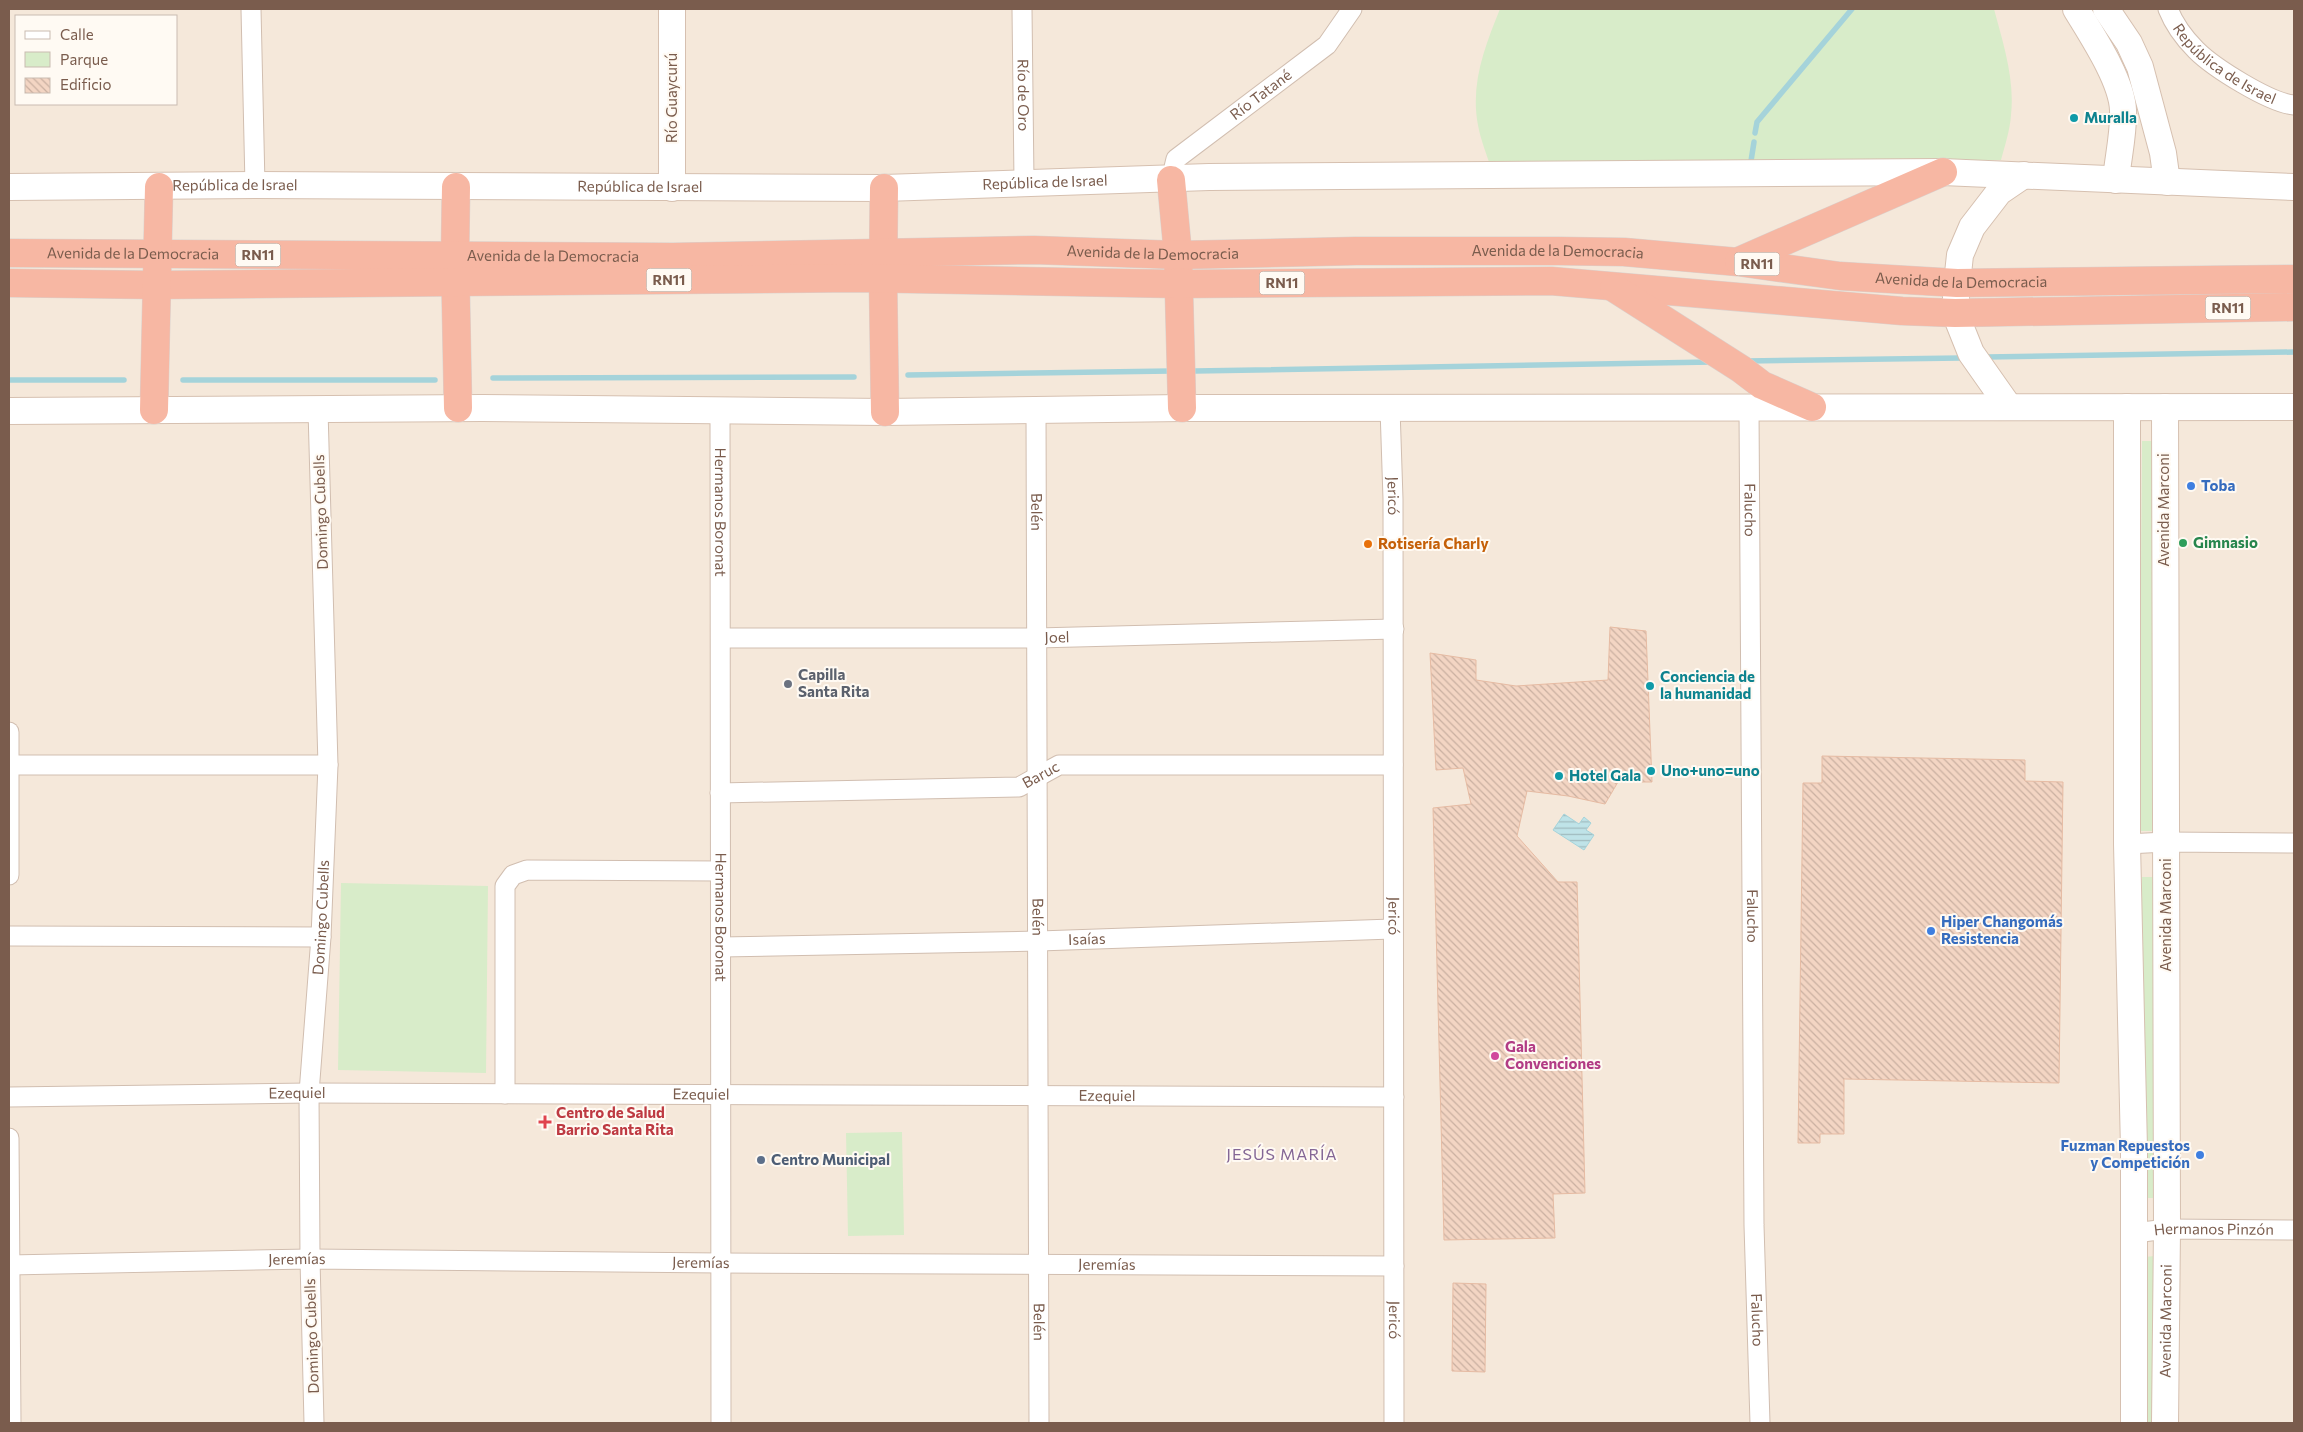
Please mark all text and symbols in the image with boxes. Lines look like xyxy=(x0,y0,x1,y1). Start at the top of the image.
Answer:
legend xyxy=(15,15,178,105)
street label: República de Israel xyxy=(2170,20,2279,107)
text: Calle xyxy=(60,25,94,43)
text: Parque xyxy=(60,50,108,68)
street label: Río Guaycurú xyxy=(662,53,680,143)
street label: Río de Oro xyxy=(1015,59,1033,131)
street label: Río Tatané xyxy=(1226,65,1295,123)
text: Edificio xyxy=(60,75,111,93)
place label: Muralla xyxy=(2084,108,2137,126)
marker: Muralla xyxy=(2068,112,2080,124)
street label: República de Israel xyxy=(982,170,1108,193)
street label: República de Israel xyxy=(172,175,298,194)
street label: República de Israel xyxy=(577,177,703,195)
street label: Avenida de la Democracia xyxy=(1066,241,1239,263)
street label: Avenida de la Democracia xyxy=(1472,241,1645,262)
street label: Avenida de la Democracia xyxy=(47,243,219,262)
road number: RN11 xyxy=(236,244,280,266)
street label: Avenida de la Democracia xyxy=(467,246,639,265)
road number: RN11 xyxy=(1734,252,1780,276)
road number: RN11 xyxy=(646,268,692,292)
street label: Avenida de la Democracia xyxy=(1875,268,2047,291)
road number: RN11 xyxy=(1260,272,1304,294)
road number: RN11 xyxy=(2206,296,2250,320)
street label: Hermanos Boronat xyxy=(712,447,730,577)
street label: Avenida Marconi xyxy=(2154,453,2172,567)
street label: Domingo Cubells xyxy=(309,454,331,570)
street label: Jericó xyxy=(1384,476,1403,515)
place label: Toba xyxy=(2201,476,2235,494)
marker: Toba xyxy=(2185,480,2197,492)
street label: Falucho xyxy=(1741,483,1760,537)
street label: Belén xyxy=(1028,493,1046,531)
place label: Gimnasio xyxy=(2193,533,2258,551)
place label: Rotisería Charly xyxy=(1378,534,1489,552)
marker: Gimnasio xyxy=(2177,537,2189,549)
marker: Rotisería Charly xyxy=(1362,538,1374,550)
street label: Joel xyxy=(1044,627,1070,646)
place label: Capilla Santa Rita xyxy=(798,665,870,700)
place label: Conciencia de la humanidad xyxy=(1660,667,1755,702)
marker: Capilla Santa Rita xyxy=(782,678,794,690)
marker: Conciencia de la humanidad xyxy=(1644,680,1656,692)
street label: Baruc xyxy=(1019,757,1062,791)
place label: Uno+uno=uno xyxy=(1661,761,1760,779)
marker: Uno+uno=uno xyxy=(1645,765,1657,777)
place label: Hotel Gala xyxy=(1569,766,1641,784)
marker: Hotel Gala xyxy=(1553,770,1565,782)
street label: Hermanos Boronat xyxy=(712,852,731,982)
street label: Avenida Marconi xyxy=(2156,858,2174,972)
street label: Domingo Cubells xyxy=(308,859,332,976)
street label: Falucho xyxy=(1744,889,1762,943)
street label: Jericó xyxy=(1385,897,1403,935)
street label: Belén xyxy=(1029,898,1048,936)
place label: Hiper Changomás Resistencia xyxy=(1941,912,2063,947)
marker: Hiper Changomás Resistencia xyxy=(1925,925,1937,937)
street label: Isaías xyxy=(1068,929,1106,948)
place label: Gala Convenciones xyxy=(1505,1037,1601,1072)
marker: Gala Convenciones xyxy=(1489,1050,1501,1062)
street label: Ezequiel xyxy=(268,1083,326,1102)
street label: Ezequiel xyxy=(672,1084,730,1103)
street label: Ezequiel xyxy=(1078,1086,1136,1104)
place label: Centro de Salud Barrio Santa Rita xyxy=(556,1103,674,1138)
marker: Centro de Salud Barrio Santa Rita xyxy=(538,1115,552,1129)
place label: Fuzman Repuestos y Competición xyxy=(2061,1136,2190,1171)
district label: JESÚS MARÍA xyxy=(1226,1144,1338,1163)
marker: Fuzman Repuestos y Competición xyxy=(2194,1149,2206,1161)
place label: Centro Municipal xyxy=(771,1150,890,1168)
marker: Centro Municipal xyxy=(755,1154,767,1166)
street label: Hermanos Pinzón xyxy=(2153,1219,2274,1239)
street label: Jeremías xyxy=(268,1249,326,1268)
street label: Jeremías xyxy=(672,1253,730,1271)
street label: Jeremías xyxy=(1078,1255,1136,1273)
street label: Avenida Marconi xyxy=(2155,1264,2175,1378)
street label: Domingo Cubells xyxy=(300,1278,322,1394)
street label: Falucho xyxy=(1748,1293,1768,1347)
street label: Jericó xyxy=(1386,1301,1404,1339)
street label: Belén xyxy=(1031,1303,1049,1341)

